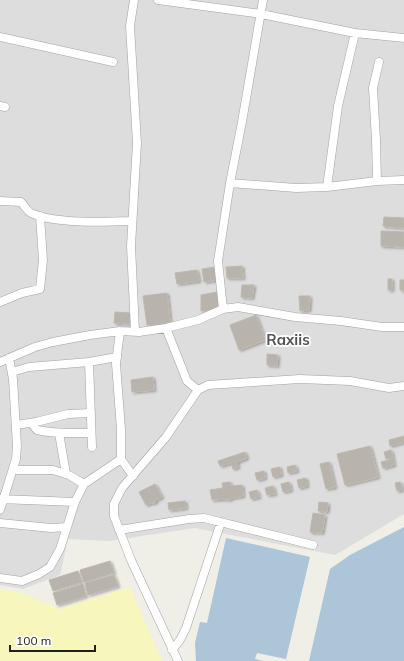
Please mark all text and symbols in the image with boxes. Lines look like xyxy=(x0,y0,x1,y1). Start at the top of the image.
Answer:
district label: Raxiis xyxy=(266,330,310,349)
scale bar xyxy=(10,627,95,653)
text: 100 m xyxy=(16,633,51,648)

